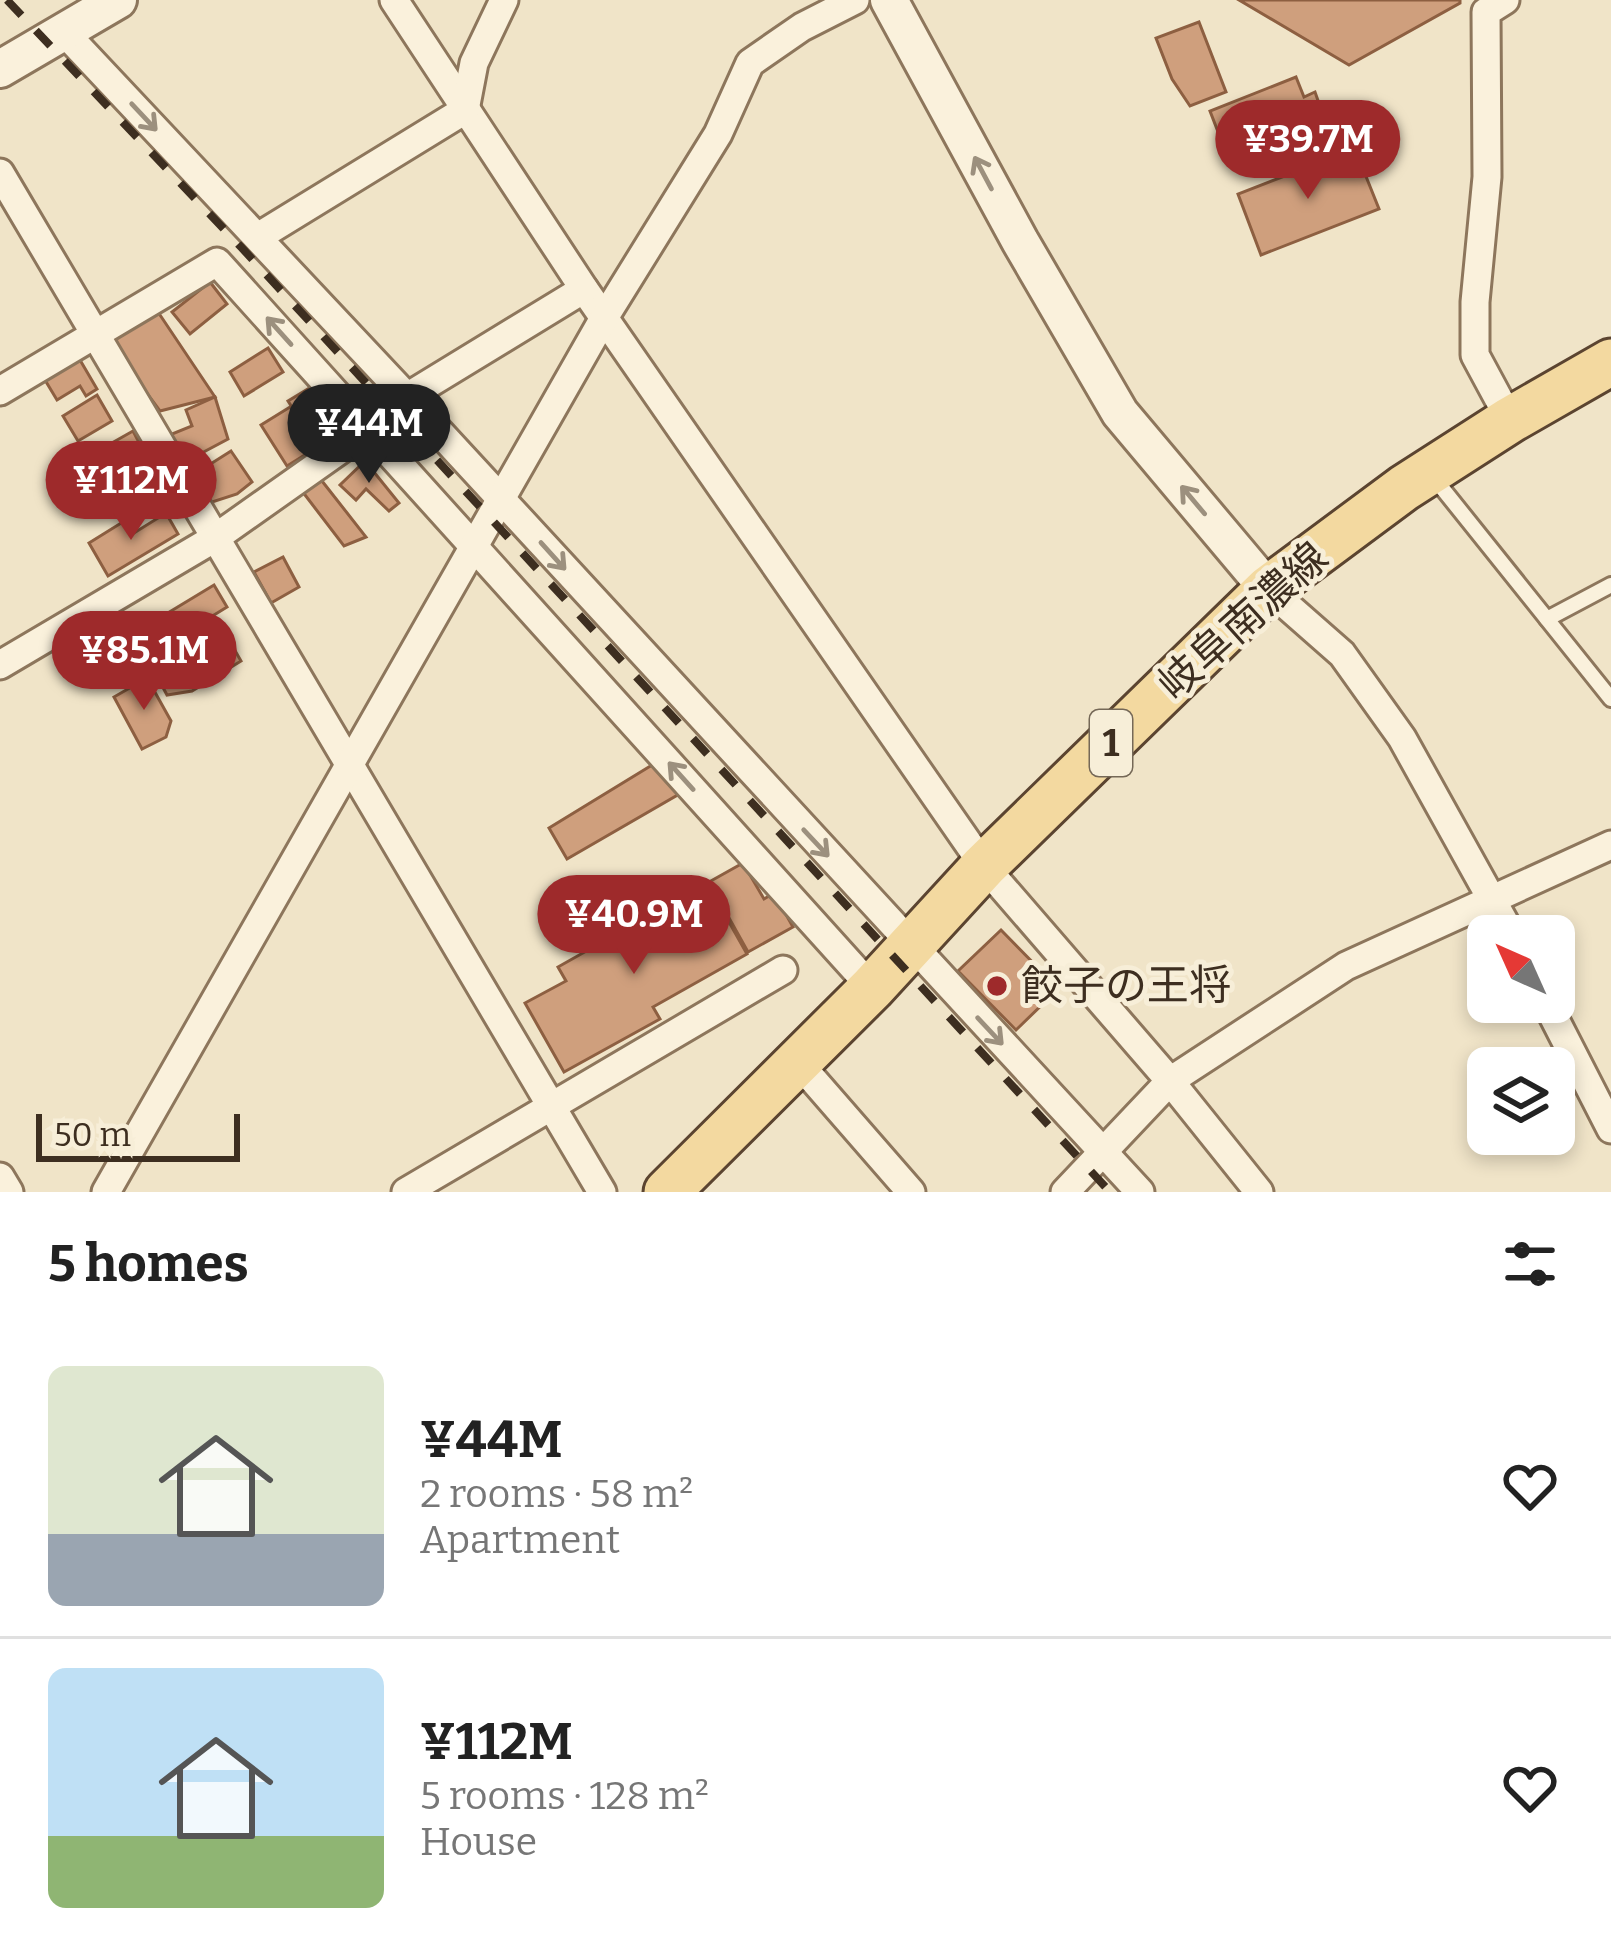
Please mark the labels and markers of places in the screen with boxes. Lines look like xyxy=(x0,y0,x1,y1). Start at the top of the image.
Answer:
pin: ¥39.7M xyxy=(1210,100,1406,202)
pin: ¥44M xyxy=(298,384,440,486)
pin: ¥112M xyxy=(47,441,215,543)
pin: ¥85.1M xyxy=(46,611,242,713)
pin: ¥40.9M xyxy=(536,875,732,977)
place label: 餃子の王将 xyxy=(1021,961,1231,1011)
marker: 餃子の王将 xyxy=(984,973,1010,999)

